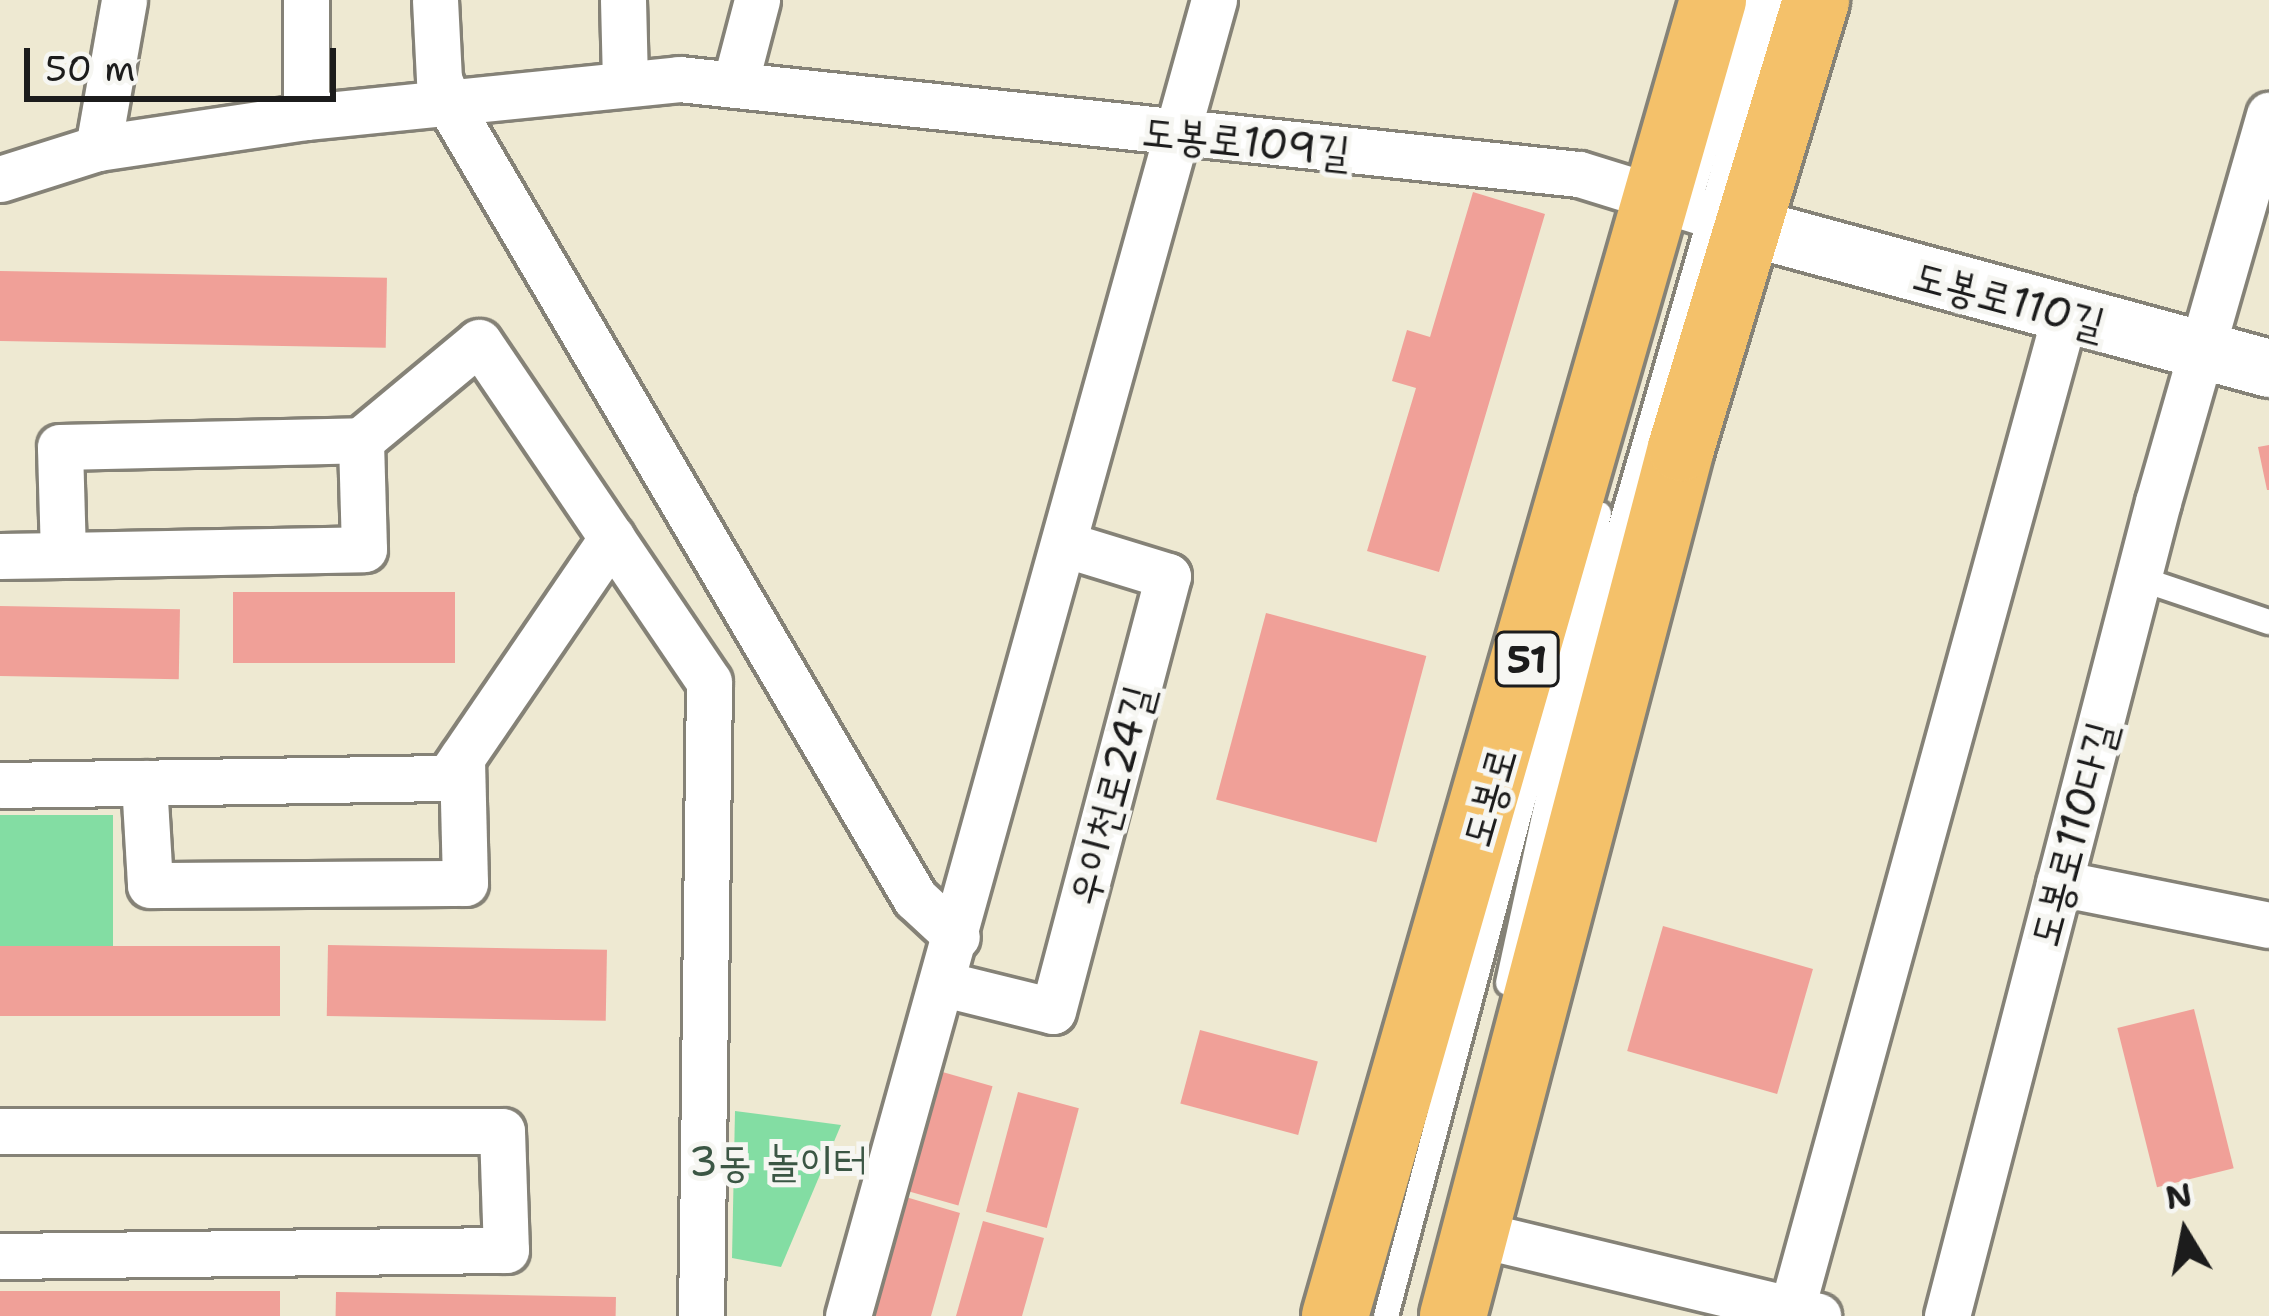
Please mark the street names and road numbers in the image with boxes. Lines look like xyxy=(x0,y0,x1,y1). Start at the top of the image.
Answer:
street label: 도봉로109길 xyxy=(1139,105,1353,177)
street label: 도봉로110길 xyxy=(1907,249,2111,349)
road number: 51 xyxy=(1494,626,1560,692)
street label: 우이천로24길 xyxy=(1057,680,1163,910)
street label: 도봉로110다길 xyxy=(2018,716,2126,952)
street label: 도봉로 xyxy=(1450,741,1526,853)

